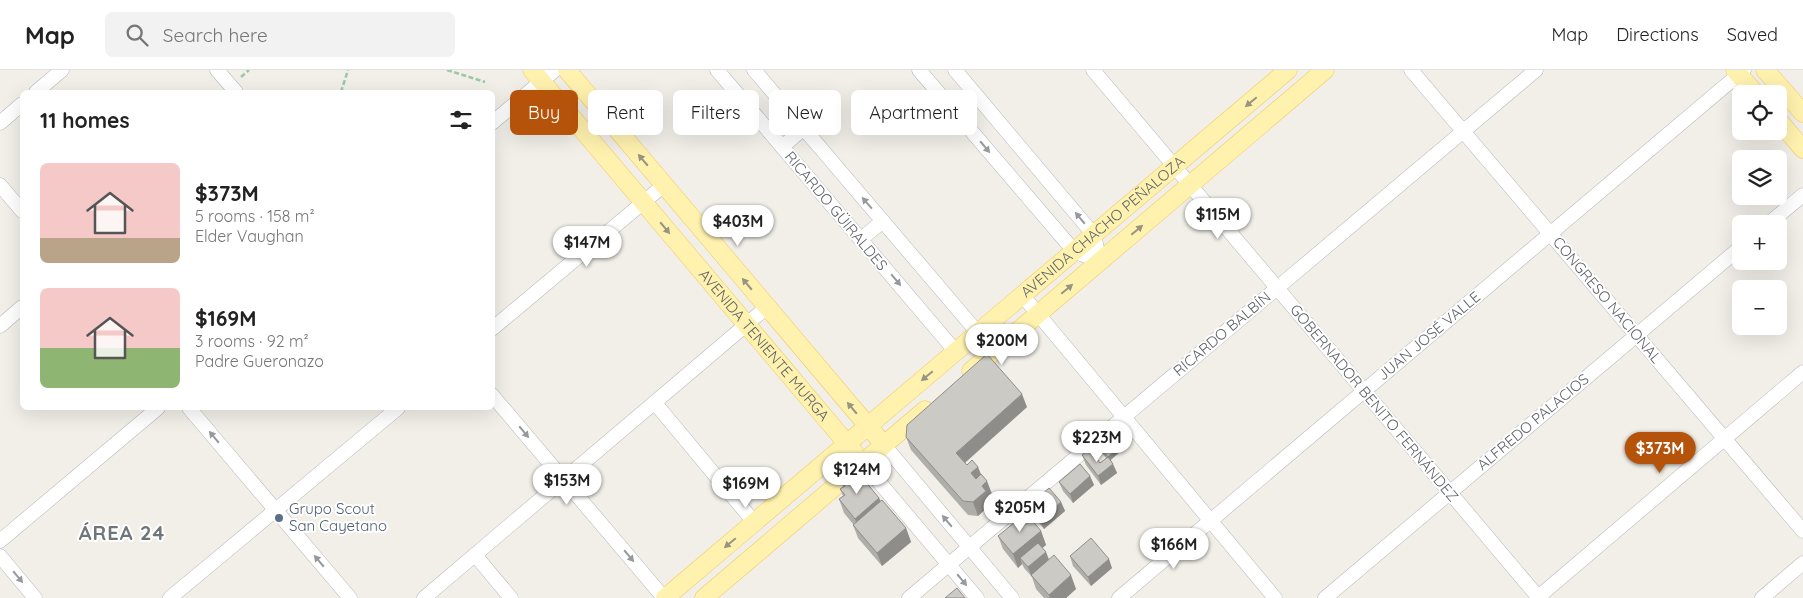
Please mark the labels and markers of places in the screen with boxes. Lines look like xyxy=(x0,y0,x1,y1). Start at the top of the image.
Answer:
pin: $115M xyxy=(1183,198,1253,240)
pin: $403M xyxy=(703,204,773,247)
pin: $147M xyxy=(552,226,622,268)
pin: $200M xyxy=(967,324,1037,366)
pin: $223M xyxy=(1062,420,1132,463)
pin: $373M xyxy=(1625,432,1695,474)
pin: $124M xyxy=(822,452,892,495)
pin: $153M xyxy=(532,464,602,506)
pin: $169M xyxy=(711,466,781,509)
pin: $205M xyxy=(985,490,1055,533)
place label: Grupo Scout San Cayetano xyxy=(289,499,387,535)
marker: Grupo Scout San Cayetano xyxy=(273,512,285,524)
pin: $166M xyxy=(1139,528,1209,570)

